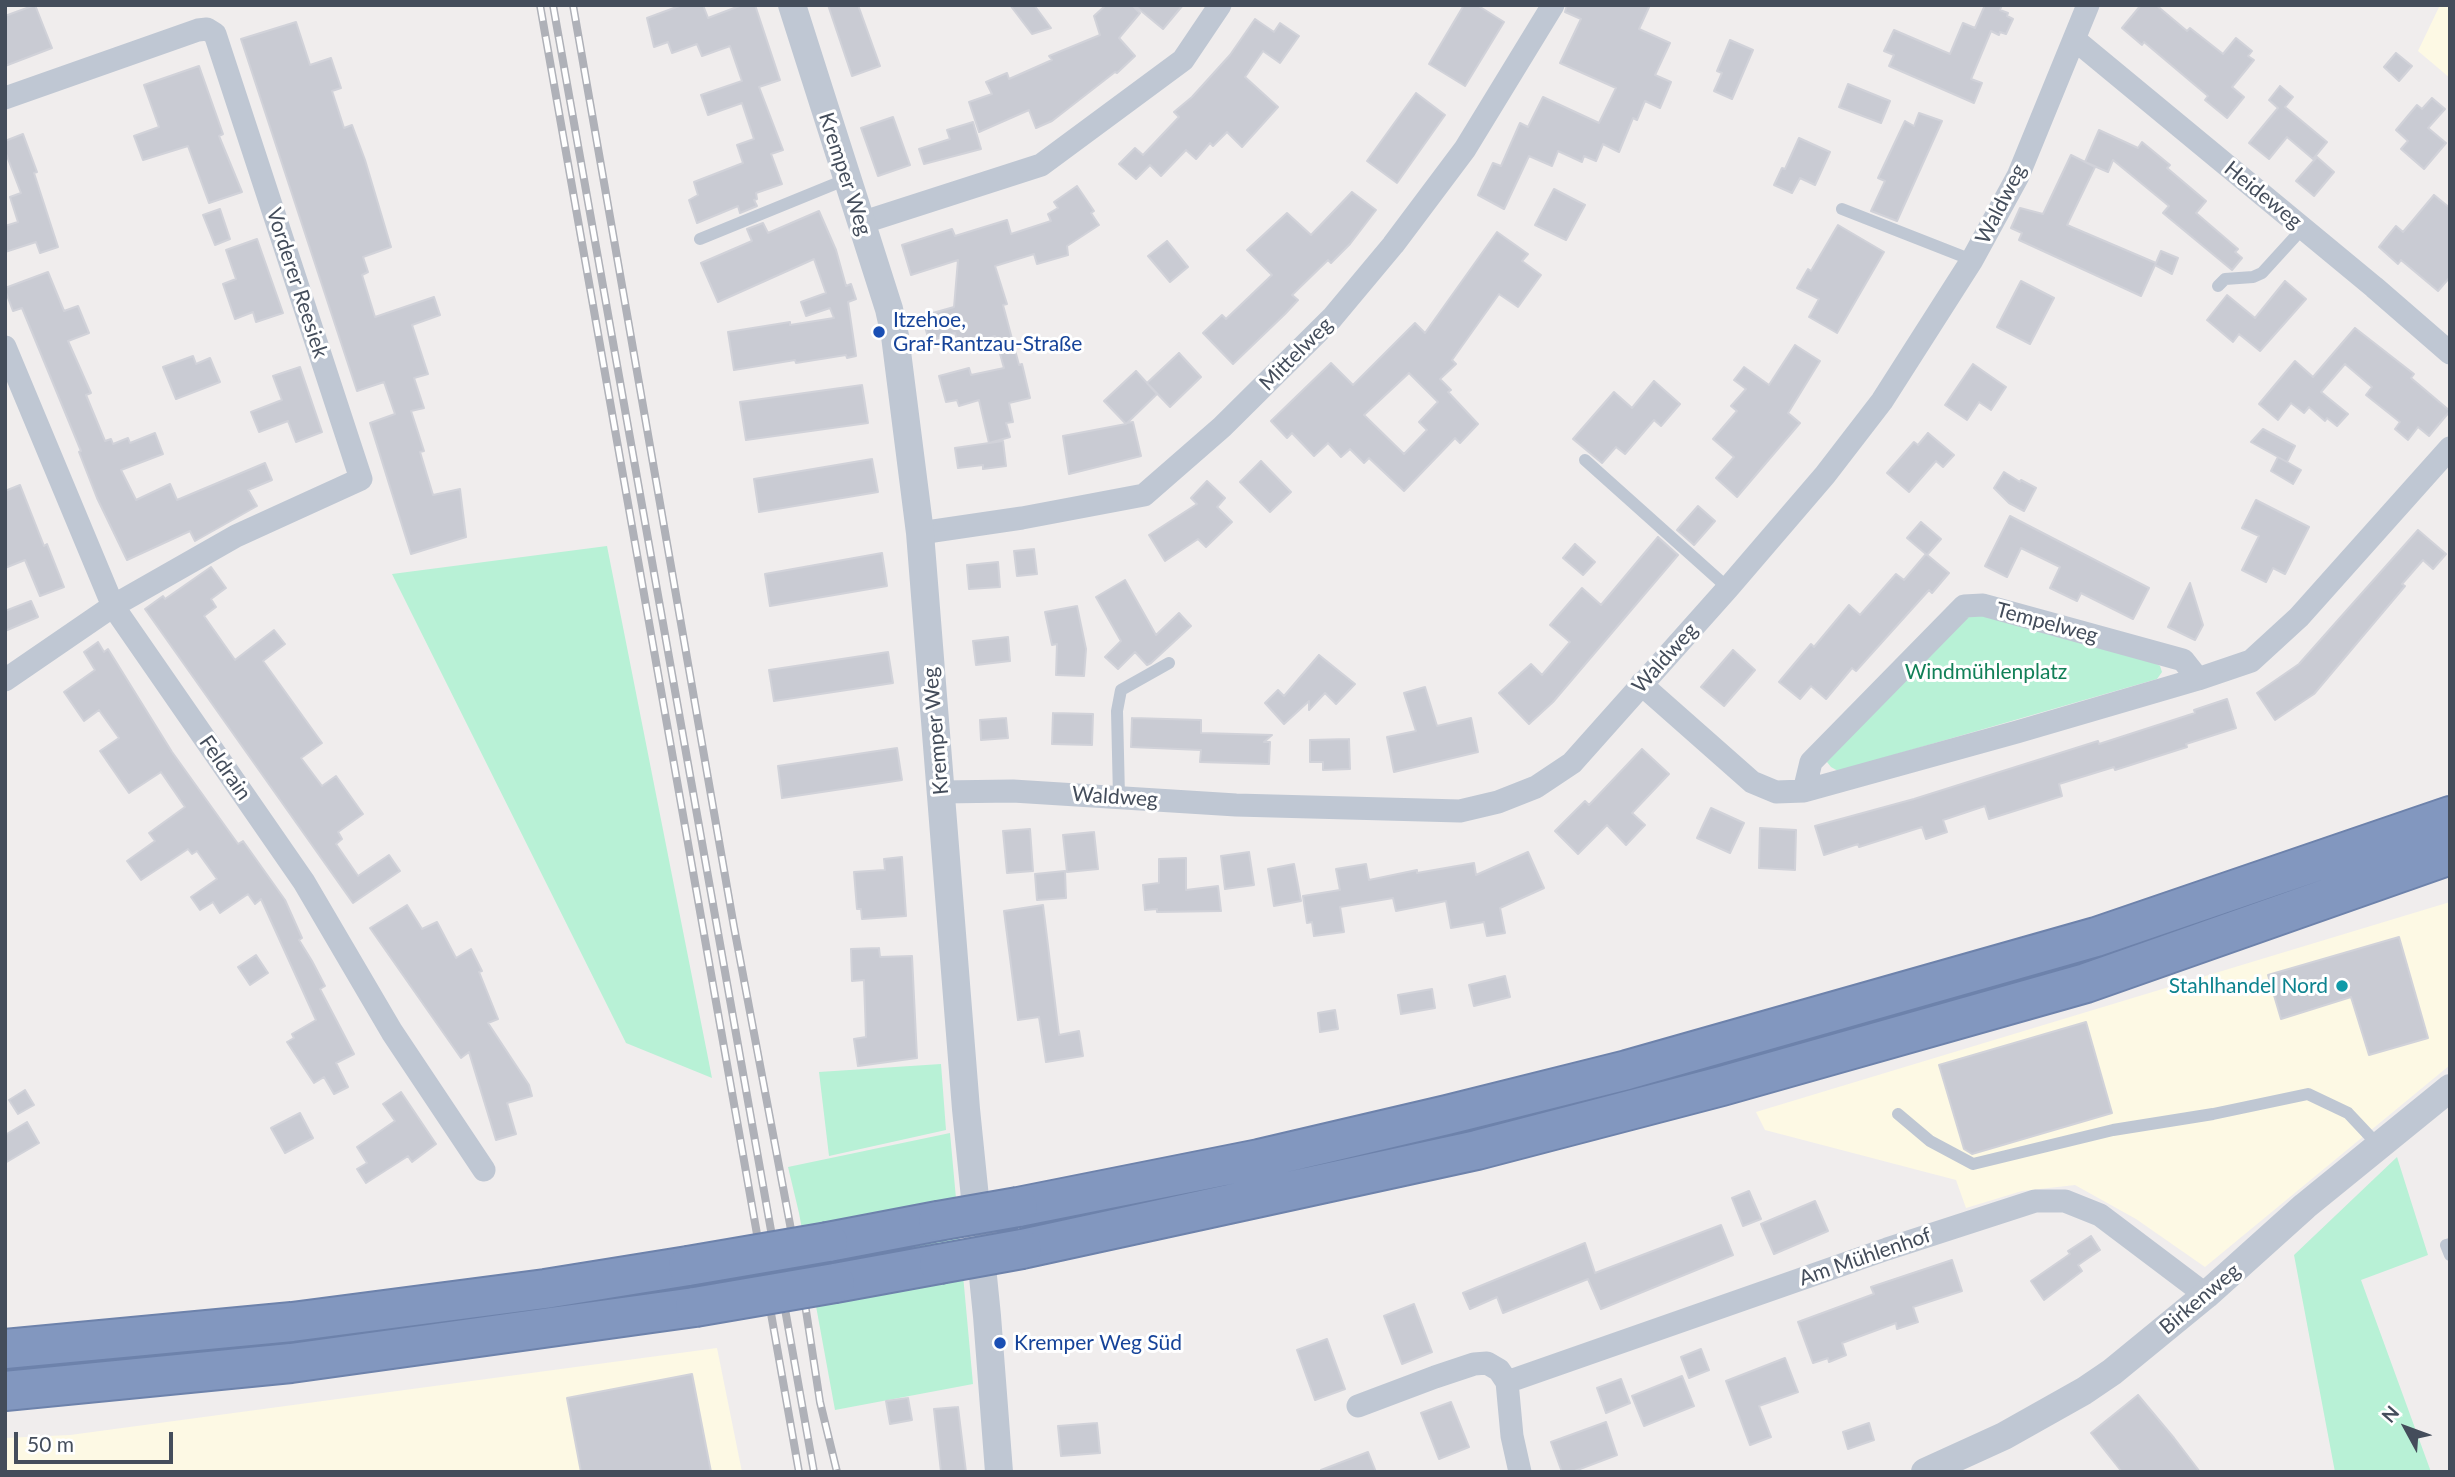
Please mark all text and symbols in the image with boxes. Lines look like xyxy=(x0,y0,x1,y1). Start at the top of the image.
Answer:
street label: Kremper Weg xyxy=(813,109,877,239)
street label: Heideweg xyxy=(2219,156,2307,234)
street label: Waldweg xyxy=(1970,160,2032,248)
street label: Vorderer Reesiek xyxy=(261,205,333,361)
place label: Itzehoe, Graf-Rantzau-Straße xyxy=(893,307,1082,357)
street label: Mittelweg xyxy=(1254,312,1338,396)
marker: Itzehoe, Graf-Rantzau-Straße xyxy=(871,324,887,340)
street label: Tempelweg xyxy=(1993,597,2101,649)
street label: Waldweg xyxy=(1627,618,1703,698)
park label: Windmühlenplatz xyxy=(1905,659,2067,685)
street label: Kremper Weg xyxy=(918,666,954,796)
street label: Feldrain xyxy=(194,731,256,805)
street label: Waldweg xyxy=(1071,781,1159,813)
place label: Stahlhandel Nord xyxy=(2169,973,2328,999)
marker: Stahlhandel Nord xyxy=(2334,978,2350,994)
street label: Am Mühlenhof xyxy=(1796,1223,1934,1291)
street label: Birkenweg xyxy=(2155,1258,2245,1340)
place label: Kremper Weg Süd xyxy=(1014,1330,1182,1356)
marker: Kremper Weg Süd xyxy=(992,1335,1008,1351)
north arrow xyxy=(2371,1393,2441,1463)
text: N xyxy=(2376,1401,2403,1427)
scale bar xyxy=(18,1418,177,1462)
text: 50 m xyxy=(27,1431,74,1456)

